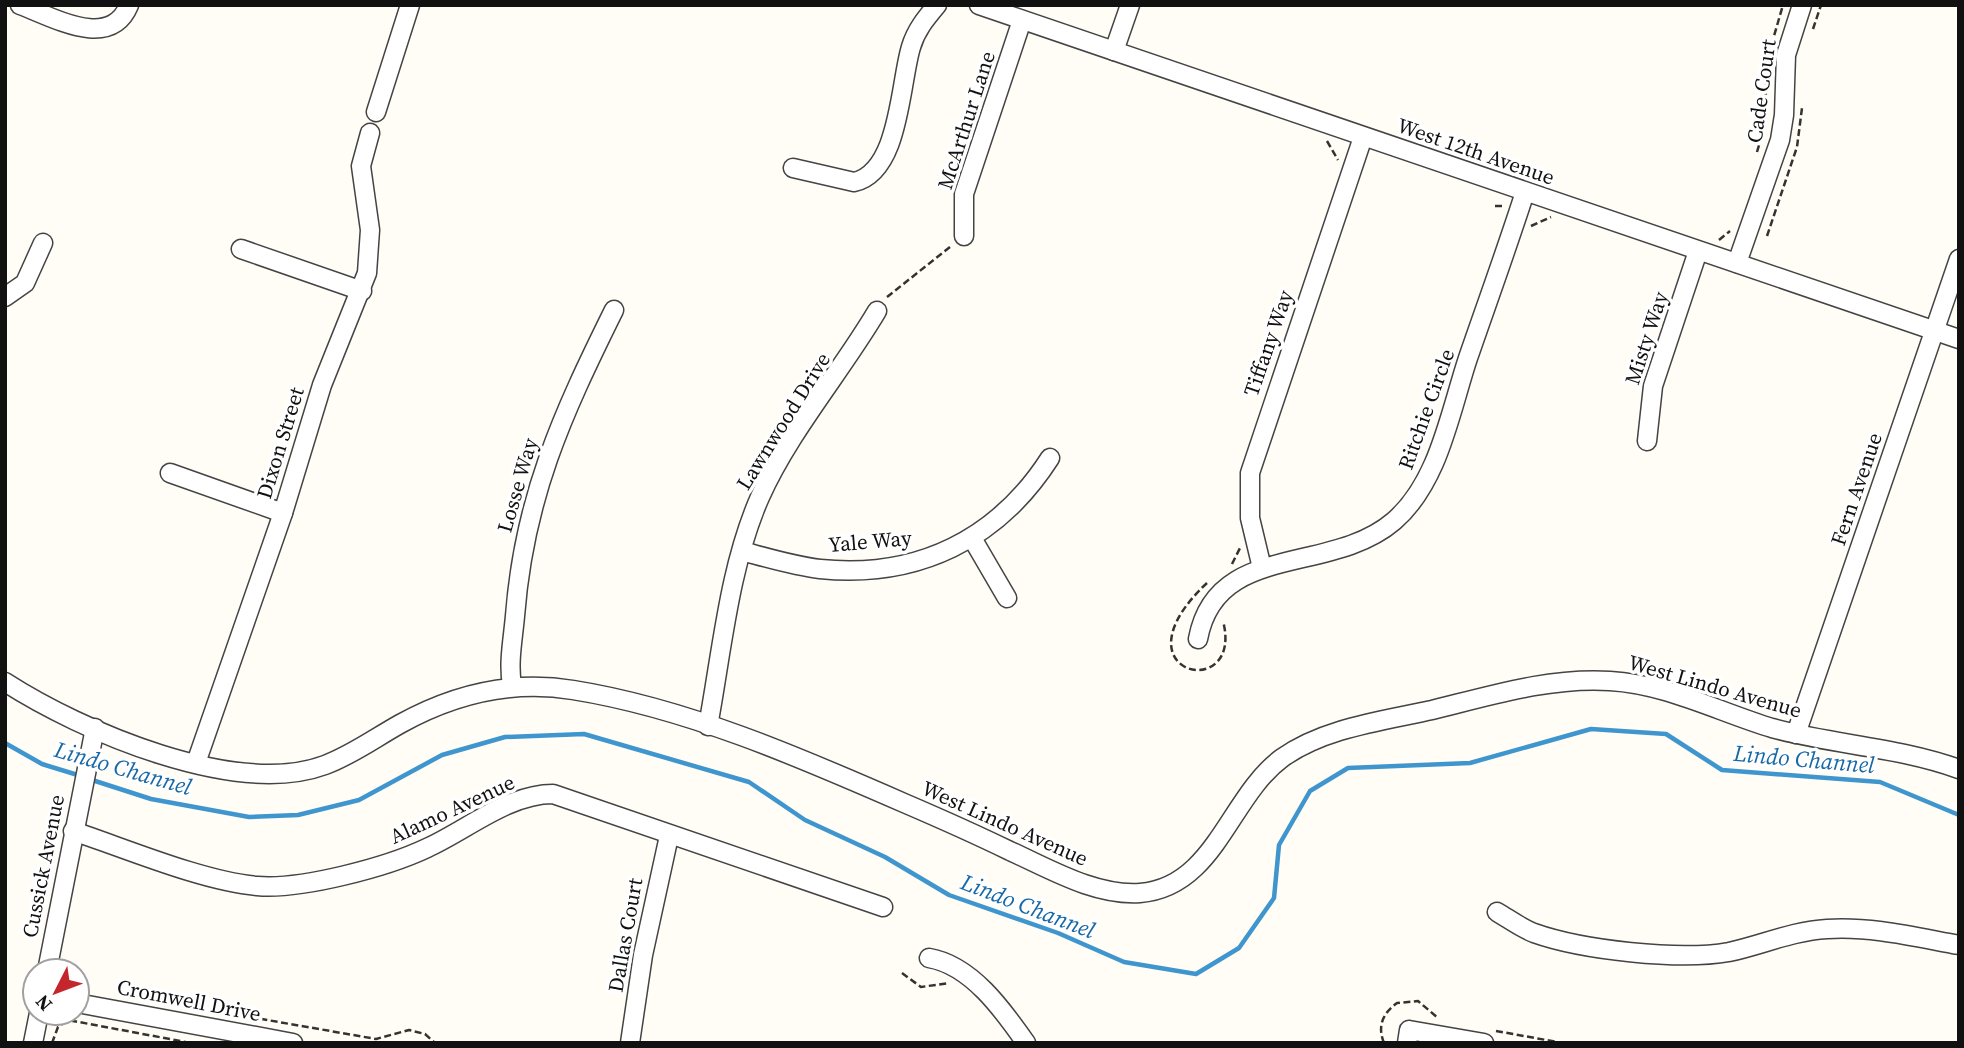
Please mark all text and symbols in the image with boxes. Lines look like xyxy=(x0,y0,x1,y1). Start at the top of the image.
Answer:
street label: Cade Court xyxy=(1739,37,1783,145)
street label: McArthur Lane xyxy=(930,47,1002,193)
street label: West 12th Avenue xyxy=(1393,111,1559,191)
street label: Tiffany Way xyxy=(1236,286,1300,400)
street label: Misty Way xyxy=(1617,288,1675,388)
street label: Ritchie Circle xyxy=(1391,345,1461,473)
street label: Lawnwood Drive xyxy=(729,347,837,495)
street label: Dixon Street xyxy=(249,384,311,502)
street label: Fern Avenue xyxy=(1823,429,1889,549)
street label: Losse Way xyxy=(490,434,544,536)
street label: Yale Way xyxy=(827,523,913,559)
street label: West Lindo Avenue xyxy=(1625,647,1805,725)
water label: Lindo Channel xyxy=(50,733,196,803)
water label: Lindo Channel xyxy=(1731,737,1876,781)
street label: Alamo Avenue xyxy=(385,767,519,851)
street label: West Lindo Avenue xyxy=(917,773,1093,873)
street label: Cussick Avenue xyxy=(15,792,71,940)
water label: Lindo Channel xyxy=(955,865,1100,946)
street label: Dallas Court xyxy=(601,875,649,994)
north arrow xyxy=(21,957,91,1027)
street label: Cromwell Drive xyxy=(115,972,263,1028)
text: N xyxy=(29,989,58,1017)

